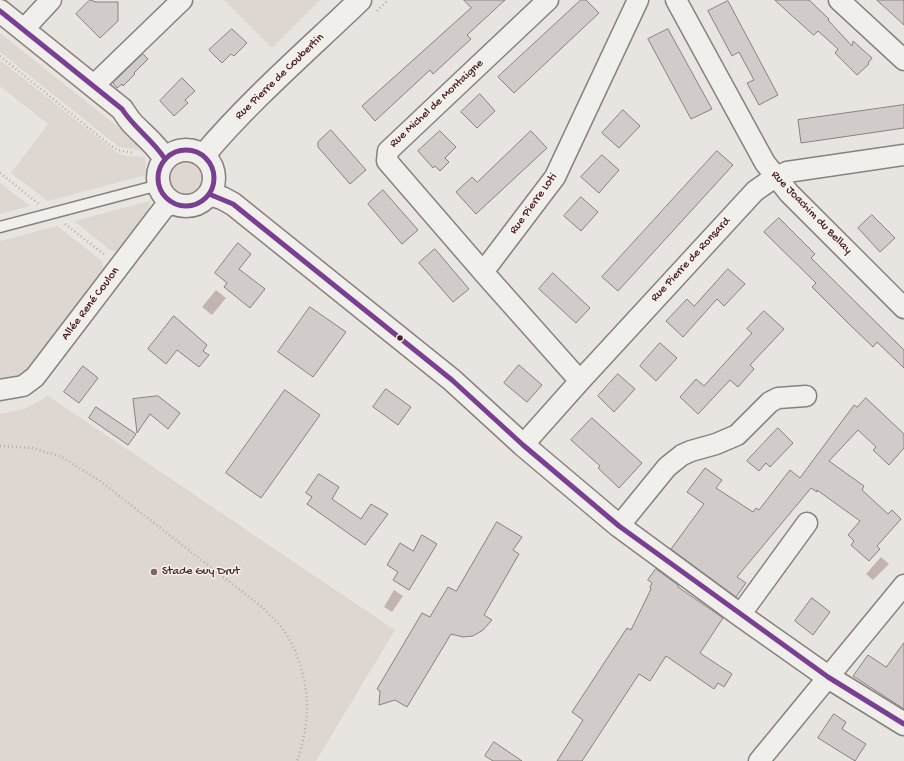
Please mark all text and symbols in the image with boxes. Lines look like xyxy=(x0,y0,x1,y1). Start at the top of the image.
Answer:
street label: Rue Pierre de Coubertin xyxy=(232,31,328,123)
street label: Rue Michel de Montaigne xyxy=(387,57,487,151)
street label: Rue Joachim du Bellay xyxy=(767,168,855,258)
street label: Rue Pierre Loti xyxy=(507,171,561,237)
street label: Rue Pierre de Ronsard xyxy=(648,215,734,305)
street label: Allée René Coulon xyxy=(59,265,123,343)
unlabelled marker xyxy=(395,333,405,343)
place label: Stade Guy Drut xyxy=(162,565,240,579)
marker: Stade Guy Drut xyxy=(149,567,159,577)

